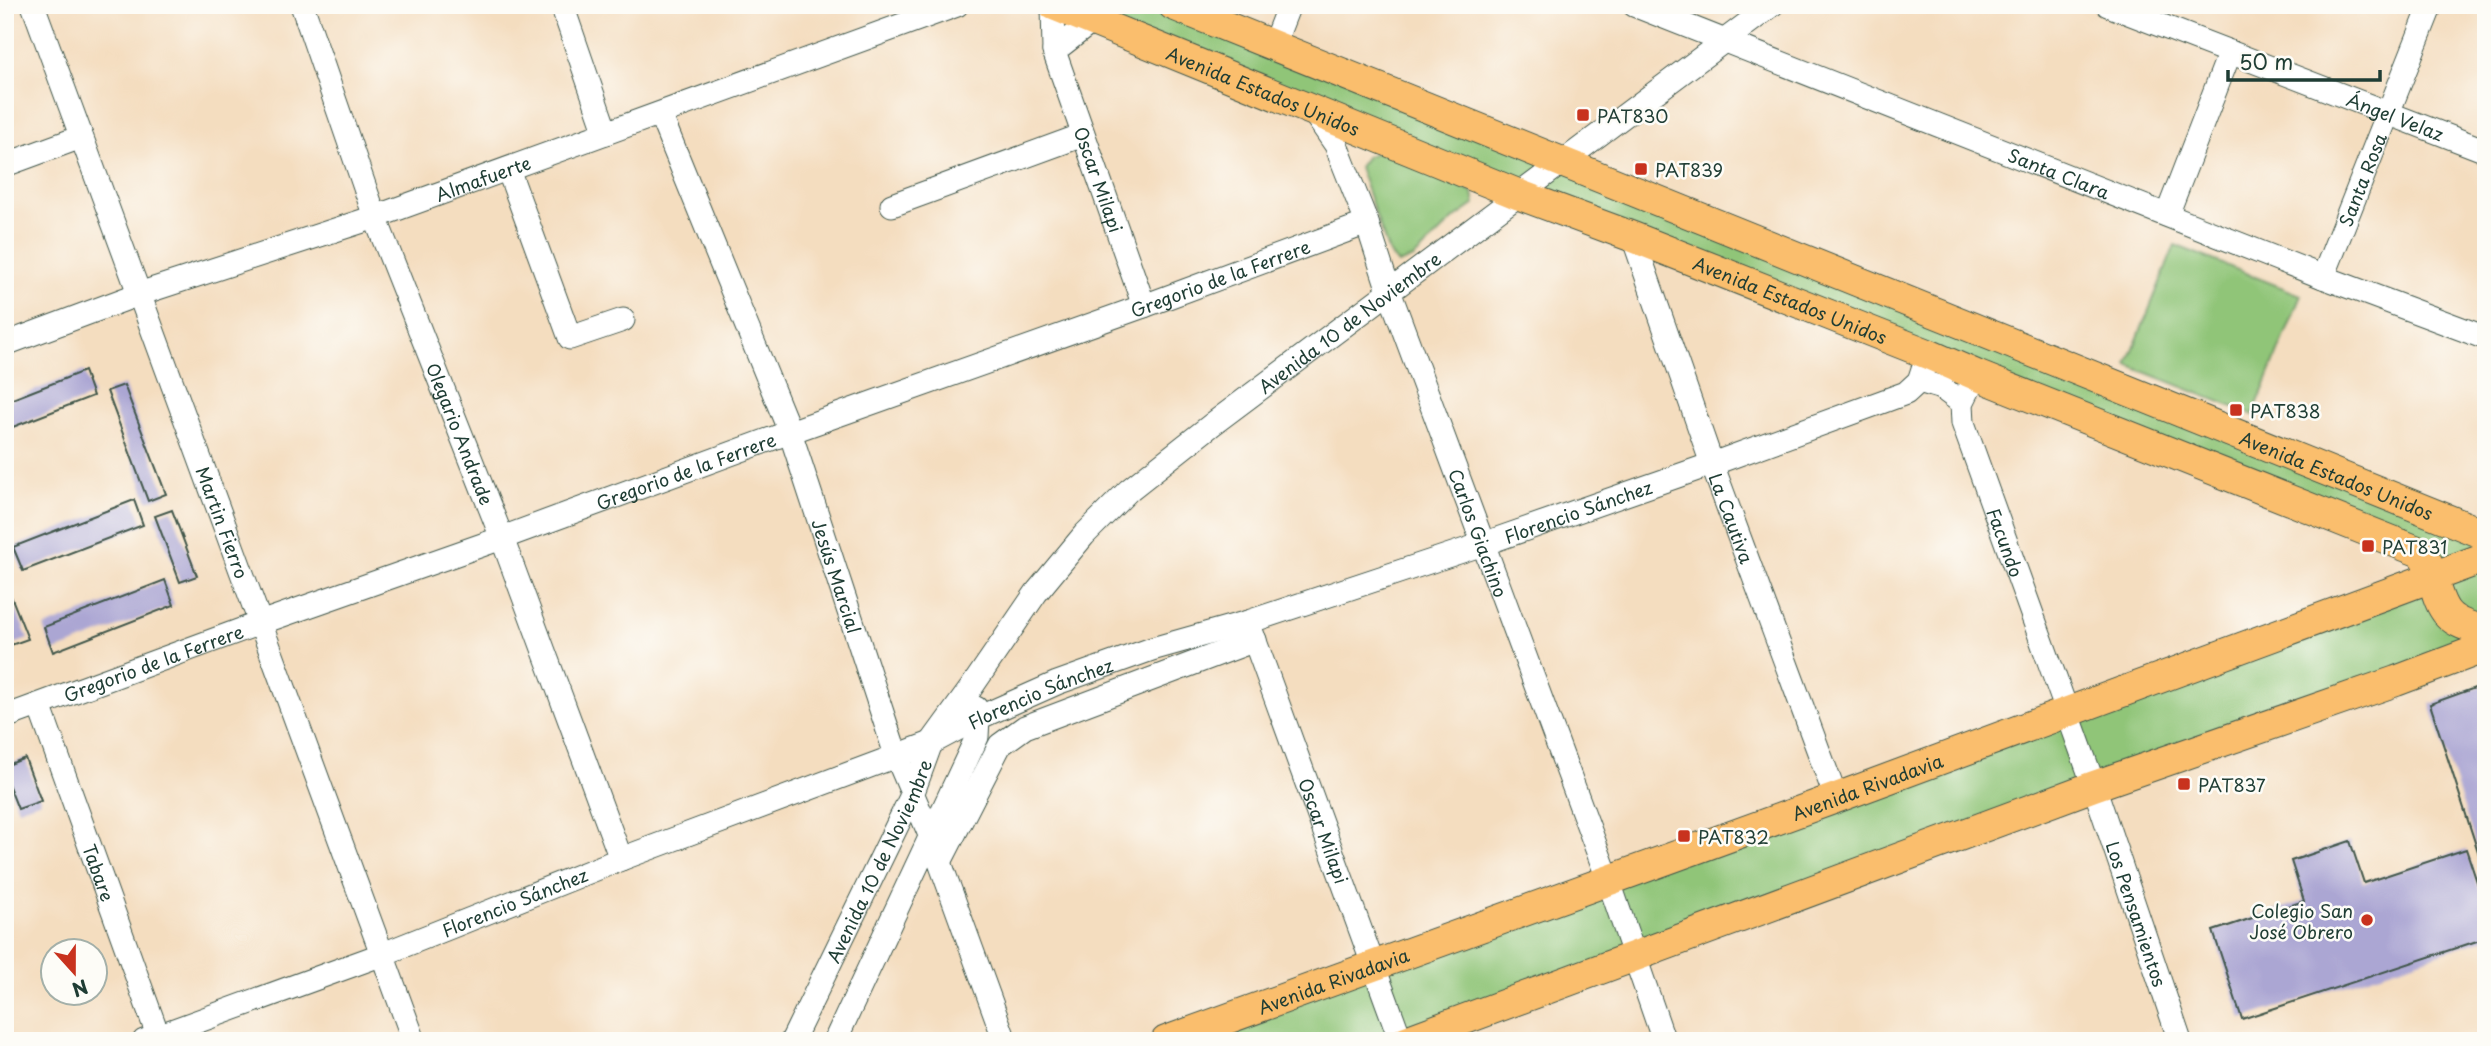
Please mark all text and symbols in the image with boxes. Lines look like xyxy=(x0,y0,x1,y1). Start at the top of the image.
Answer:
scale bar xyxy=(2228,38,2381,82)
street label: Avenida Estados Unidos xyxy=(1163,39,1364,142)
text: 50 m xyxy=(2239,45,2293,77)
street label: Ángel Velaz xyxy=(2343,85,2448,147)
place label: PAT830 xyxy=(1597,102,1669,129)
marker: PAT830 xyxy=(1575,107,1591,123)
street label: Oscar Milapi xyxy=(1068,123,1130,236)
street label: Santa Rosa xyxy=(2331,128,2393,230)
street label: Santa Clara xyxy=(2004,141,2115,205)
street label: Almafuerte xyxy=(431,148,534,207)
place label: PAT839 xyxy=(1655,156,1723,183)
marker: PAT839 xyxy=(1633,161,1649,177)
street label: Gregorio de la Ferrere xyxy=(1127,232,1314,323)
street label: Avenida 10 de Noviembre xyxy=(1252,244,1446,399)
street label: Avenida Estados Unidos xyxy=(1689,249,1891,350)
street label: Olegario Andrade xyxy=(420,358,501,509)
place label: PAT838 xyxy=(2250,397,2321,424)
marker: PAT838 xyxy=(2228,402,2244,418)
street label: Avenida Estados Unidos xyxy=(2236,424,2438,526)
street label: Gregorio de la Ferrere xyxy=(592,425,779,516)
street label: Martin Fierro xyxy=(190,462,256,582)
street label: Carlos Giachino xyxy=(1443,464,1515,601)
street label: La Cautiva xyxy=(1703,469,1761,568)
street label: Florencio Sánchez xyxy=(1500,472,1656,549)
street label: Facundo xyxy=(1981,504,2031,580)
street label: Jesús Marcial xyxy=(806,515,869,637)
place label: PAT831 xyxy=(2382,533,2447,560)
marker: PAT831 xyxy=(2360,538,2376,554)
street label: Gregorio de la Ferrere xyxy=(60,617,247,708)
street label: Florencio Sánchez xyxy=(963,651,1117,735)
street label: Avenida Rivadavia xyxy=(1788,746,1947,826)
street label: Avenida 10 de Noviembre xyxy=(819,755,938,967)
place label: PAT837 xyxy=(2198,771,2266,798)
street label: Oscar Milapi xyxy=(1292,774,1356,887)
marker: PAT837 xyxy=(2176,776,2192,792)
place label: PAT832 xyxy=(1698,823,1769,850)
marker: PAT832 xyxy=(1676,828,1692,844)
street label: Los Pensamientos xyxy=(2100,837,2174,990)
street label: Tabare xyxy=(77,840,122,905)
street label: Florencio Sánchez xyxy=(438,860,592,943)
place label: Colegio San José Obrero xyxy=(2249,897,2353,945)
marker: Colegio San José Obrero xyxy=(2359,912,2375,928)
north arrow xyxy=(38,937,108,1007)
street label: Avenida Rivadavia xyxy=(1254,940,1413,1020)
text: N xyxy=(68,973,92,1005)

